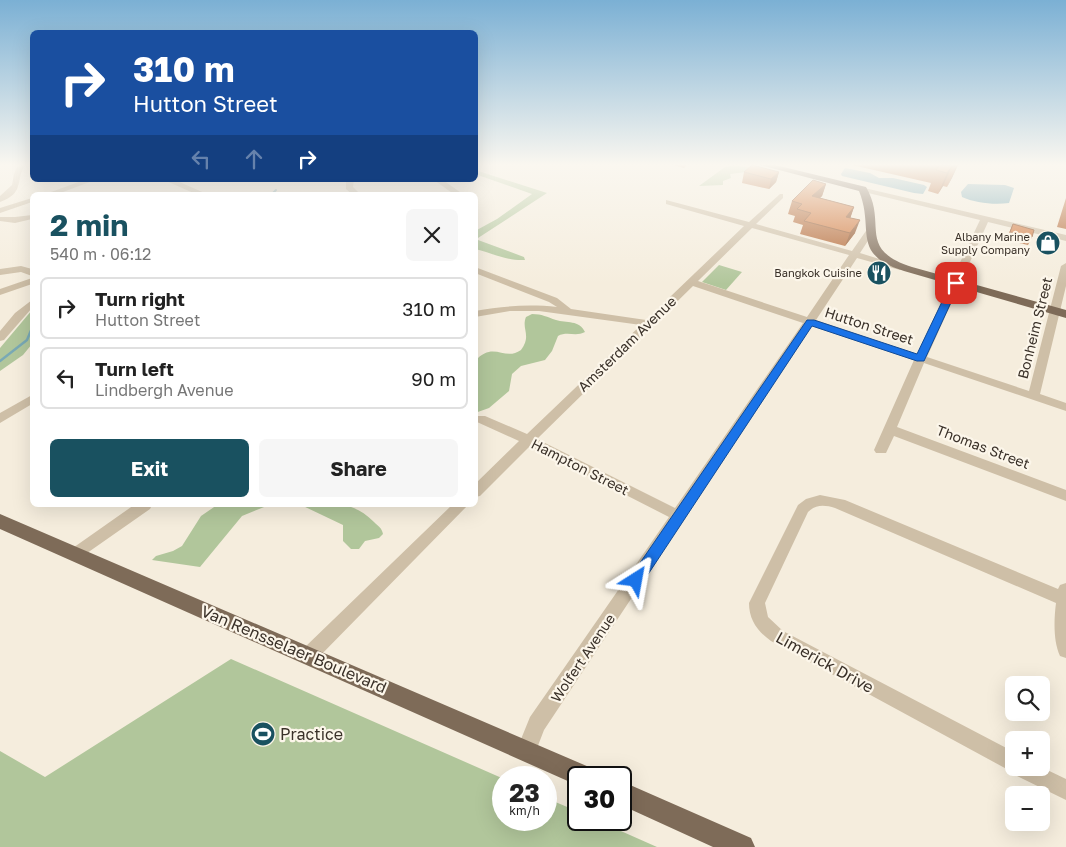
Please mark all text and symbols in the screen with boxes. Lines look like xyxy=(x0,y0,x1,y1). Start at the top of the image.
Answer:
text: 310 m xyxy=(133,48,235,90)
icon: right xyxy=(50,50,115,115)
text: Hutton Street xyxy=(133,90,278,117)
icon: left xyxy=(187,145,215,173)
icon: ahead xyxy=(240,145,268,173)
icon: right xyxy=(293,145,321,173)
text: 2 min xyxy=(50,207,128,243)
button: close xyxy=(406,209,458,261)
place label: Albany Marine Supply Company xyxy=(941,230,1030,256)
shop icon: Albany Marine Supply Company xyxy=(1035,230,1061,256)
text: 540 m · 06:12 xyxy=(50,244,151,264)
restaurant icon: Bangkok Cuisine xyxy=(866,260,892,286)
pin xyxy=(935,262,977,304)
place label: Bangkok Cuisine xyxy=(774,266,862,279)
icon: arrive xyxy=(942,269,970,297)
street label: Bonheim Street xyxy=(1014,275,1055,380)
text: Turn right xyxy=(95,287,185,310)
street label: Amsterdam Avenue xyxy=(574,292,679,395)
icon: right xyxy=(52,294,80,322)
text: 310 m xyxy=(402,297,456,320)
street label: Hutton Street xyxy=(823,303,916,348)
text: Hutton Street xyxy=(95,310,200,330)
text: Turn left xyxy=(95,357,174,380)
icon: left xyxy=(52,364,80,392)
text: 90 m xyxy=(411,367,456,390)
text: Lindbergh Avenue xyxy=(95,380,233,400)
street label: Thomas Street xyxy=(934,421,1032,472)
street label: Hampton Street xyxy=(529,435,632,498)
button: Exit xyxy=(50,439,249,497)
button: Share xyxy=(259,439,458,497)
position arrow xyxy=(609,553,661,605)
street label: Van Rensselaer Boulevard xyxy=(198,601,390,697)
street label: Wolfert Avenue xyxy=(547,610,618,705)
street label: Limerick Drive xyxy=(773,627,877,697)
map controls xyxy=(1005,676,1050,831)
button: search xyxy=(1005,676,1050,721)
sports icon: Practice xyxy=(250,721,276,747)
place label: Practice xyxy=(280,724,343,744)
button: + xyxy=(1005,731,1050,776)
speed limit sign: 30 xyxy=(567,766,632,831)
text: 23 xyxy=(509,777,540,808)
button: − xyxy=(1005,786,1050,831)
text: km/h xyxy=(509,803,540,818)

